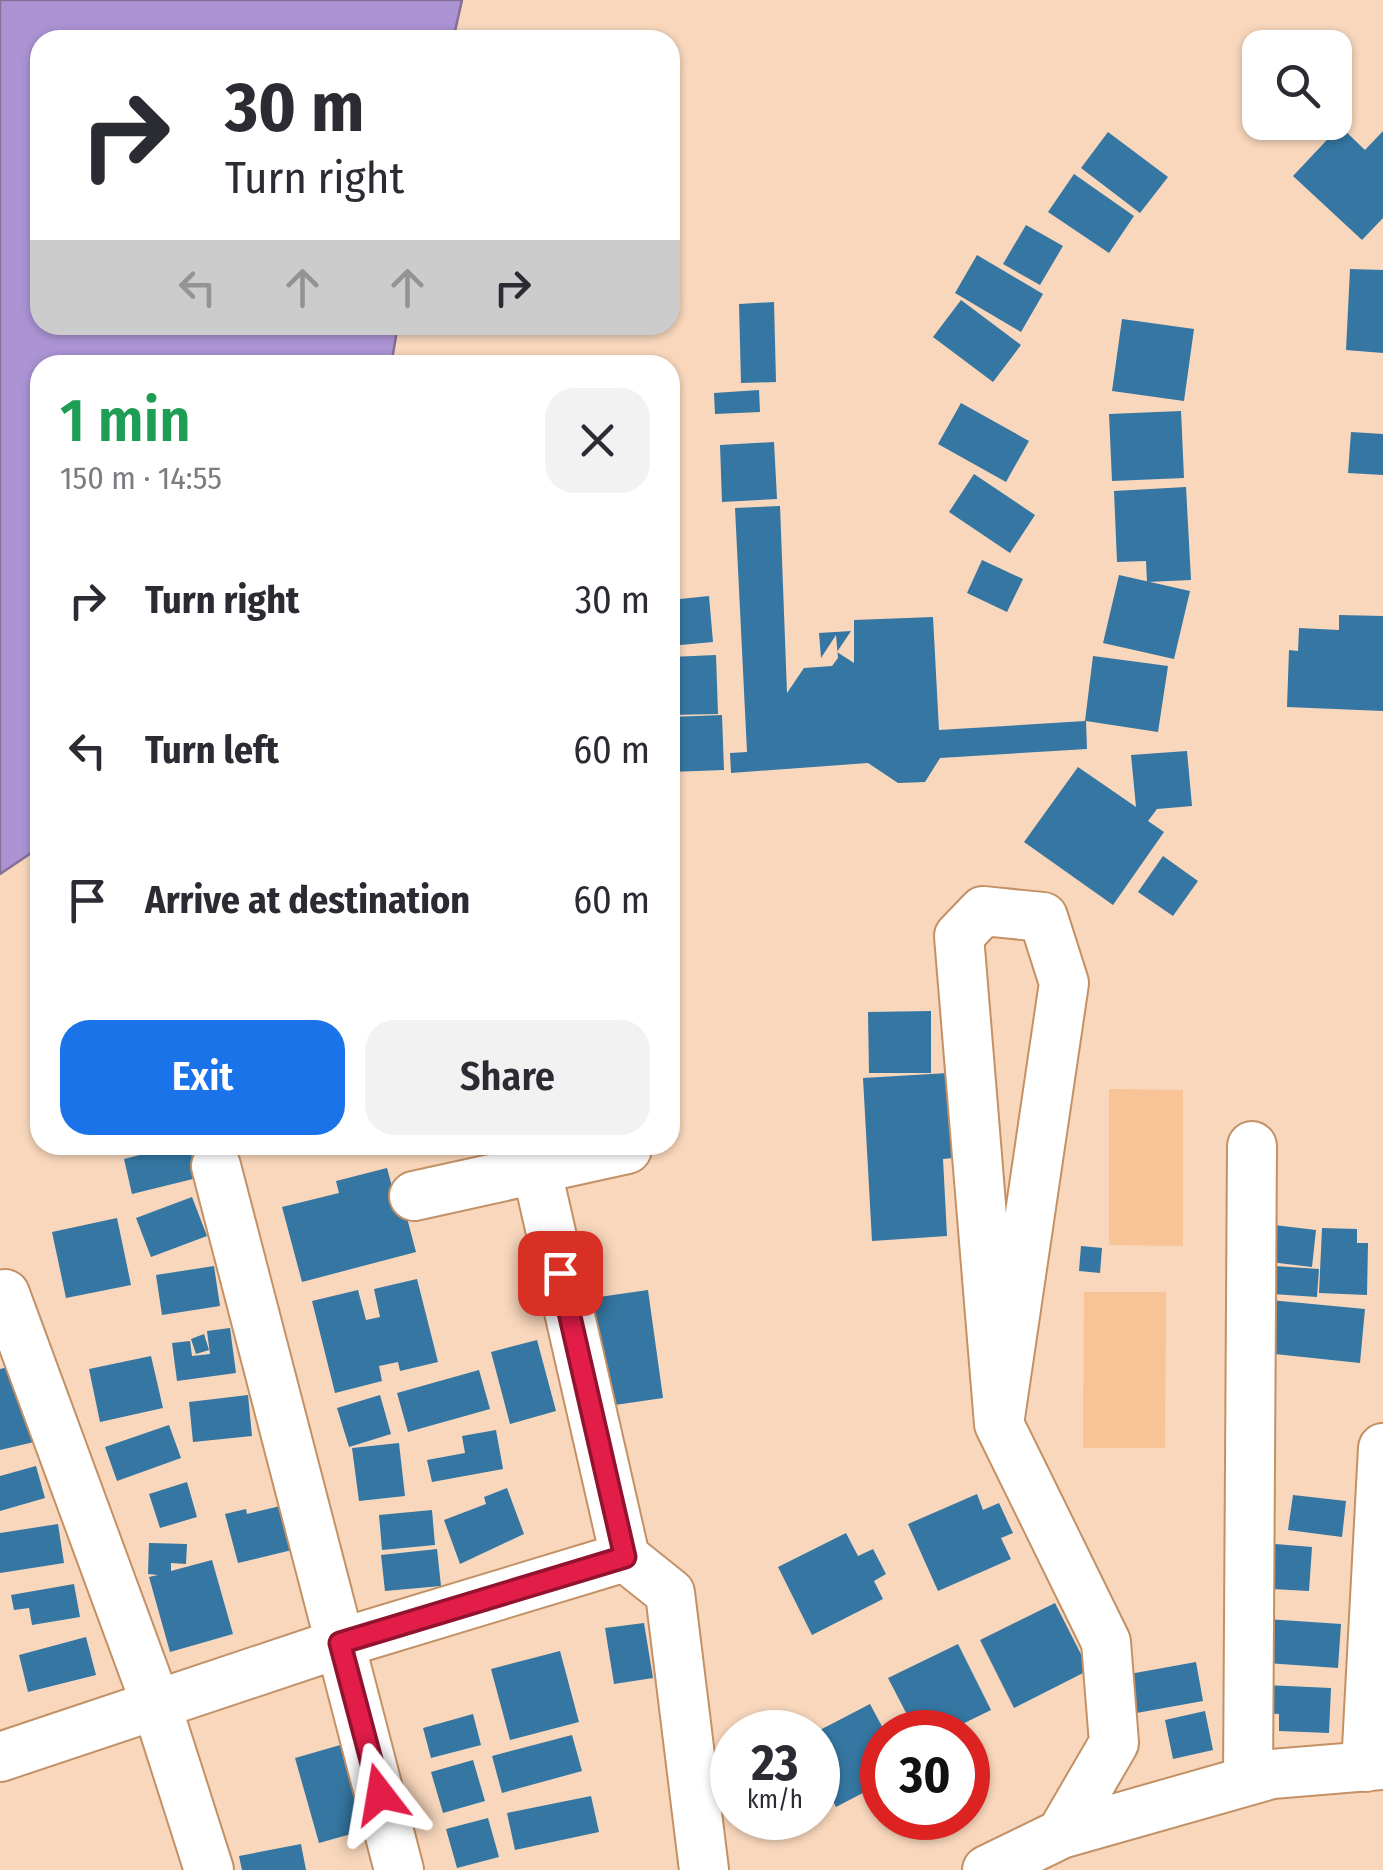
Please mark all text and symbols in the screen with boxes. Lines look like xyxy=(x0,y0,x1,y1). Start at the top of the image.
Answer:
map controls xyxy=(1242,30,1352,140)
button: search xyxy=(1242,30,1352,140)
text: 30 m xyxy=(225,66,364,150)
icon: right xyxy=(60,70,190,200)
text: Turn right xyxy=(225,151,404,205)
icon: left xyxy=(170,260,225,315)
icon: ahead xyxy=(275,260,330,315)
icon: ahead xyxy=(380,260,435,315)
icon: right xyxy=(485,260,540,315)
text: 1 min xyxy=(60,385,191,457)
button: close xyxy=(545,388,650,493)
text: 150 m · 14:55 xyxy=(60,459,222,497)
icon: right xyxy=(60,573,115,628)
text: Turn right xyxy=(145,577,299,623)
text: 30 m xyxy=(575,577,650,623)
icon: left xyxy=(60,723,115,778)
text: Turn left xyxy=(145,727,279,773)
text: 60 m xyxy=(573,727,650,773)
icon: arrive xyxy=(60,873,115,928)
text: Arrive at destination xyxy=(145,877,470,923)
text: 60 m xyxy=(573,877,650,923)
button: Exit xyxy=(60,1020,345,1135)
button: Share xyxy=(365,1020,650,1135)
pin xyxy=(518,1231,603,1316)
icon: arrive xyxy=(533,1246,588,1301)
speed limit sign: 30 xyxy=(860,1710,990,1840)
text: 23 xyxy=(752,1733,798,1793)
position arrow xyxy=(328,1742,432,1846)
text: km/h xyxy=(747,1785,803,1815)

